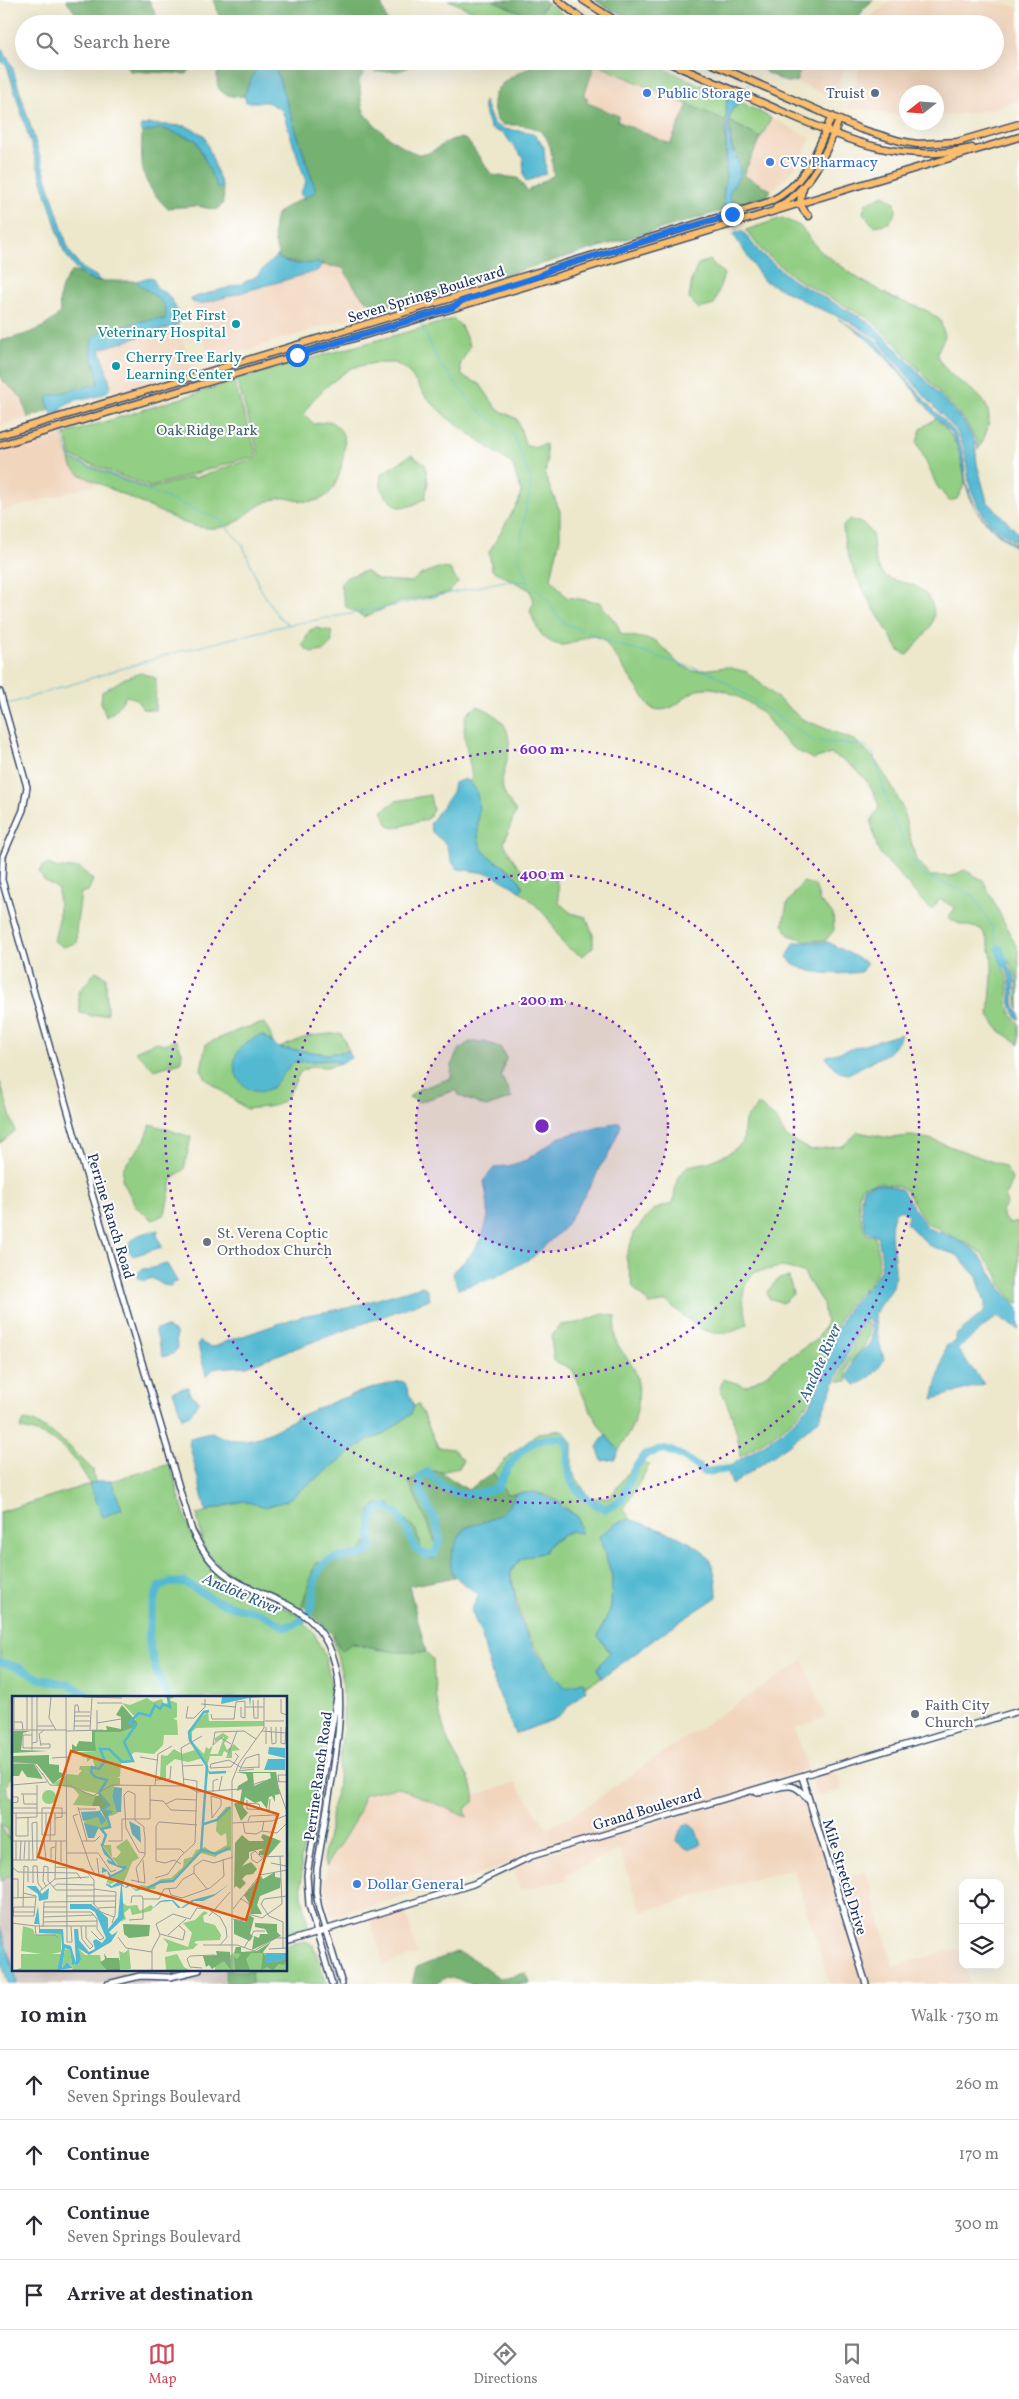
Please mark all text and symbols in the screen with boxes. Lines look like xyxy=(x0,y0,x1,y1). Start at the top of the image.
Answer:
search box xyxy=(15,15,1004,70)
icon: search xyxy=(33,29,61,57)
text: Search here xyxy=(73,30,170,56)
place label: Public Storage xyxy=(657,84,751,105)
place label: Truist xyxy=(826,84,865,105)
north arrow xyxy=(899,85,944,130)
marker: Public Storage xyxy=(641,87,653,99)
marker: Truist xyxy=(869,87,881,99)
place label: CVS Pharmacy xyxy=(780,153,878,174)
marker: CVS Pharmacy xyxy=(764,156,776,168)
route end xyxy=(721,203,744,226)
street label: Seven Springs Boulevard xyxy=(345,262,508,329)
place label: Pet First Veterinary Hospital xyxy=(98,306,226,344)
marker: Pet First Veterinary Hospital xyxy=(230,318,242,330)
route start xyxy=(286,344,309,367)
place label: Cherry Tree Early Learning Center xyxy=(126,348,242,386)
marker: Cherry Tree Early Learning Center xyxy=(110,360,122,372)
park label: Oak Ridge Park xyxy=(156,421,258,442)
text: 600 m xyxy=(520,740,565,761)
text: 400 m xyxy=(520,865,565,886)
text: 200 m xyxy=(520,991,564,1012)
centre of rings xyxy=(533,1117,551,1135)
street label: Perrine Ranch Road xyxy=(80,1151,139,1282)
place label: St. Verena Coptic Orthodox Church xyxy=(217,1224,332,1262)
marker: St. Verena Coptic Orthodox Church xyxy=(201,1236,213,1248)
water label: Anclote River xyxy=(794,1320,848,1406)
water label: Anclote River xyxy=(198,1568,285,1622)
inset map xyxy=(12,1696,288,1972)
place label: Faith City Church xyxy=(925,1696,990,1734)
marker: Faith City Church xyxy=(909,1708,921,1720)
street label: Perrine Ranch Road xyxy=(300,1710,339,1842)
street label: Grand Boulevard xyxy=(591,1784,704,1837)
street label: Mile Stretch Drive xyxy=(816,1817,871,1938)
place label: Dollar General xyxy=(367,1875,464,1896)
marker: Dollar General xyxy=(351,1878,363,1890)
map controls xyxy=(959,1879,1004,1969)
button: locate xyxy=(959,1879,1004,1924)
button: layers xyxy=(959,1924,1004,1969)
text: 10 min xyxy=(20,2002,87,2031)
text: Walk · 730 m xyxy=(911,2006,999,2028)
text: Continue xyxy=(67,2061,150,2087)
icon: ahead xyxy=(20,2071,48,2099)
text: 260 m xyxy=(955,2074,999,2096)
text: Seven Springs Boulevard xyxy=(67,2087,241,2109)
icon: ahead xyxy=(20,2141,48,2169)
text: Continue xyxy=(67,2142,150,2168)
text: 170 m xyxy=(959,2144,999,2166)
text: Continue xyxy=(67,2201,150,2227)
icon: ahead xyxy=(20,2211,48,2239)
text: 300 m xyxy=(954,2214,999,2236)
text: Seven Springs Boulevard xyxy=(67,2227,241,2249)
icon: arrive xyxy=(20,2281,48,2309)
text: Arrive at destination xyxy=(67,2282,253,2308)
tab: Map xyxy=(148,2340,176,2389)
tab: Directions xyxy=(473,2340,538,2389)
tab: Saved xyxy=(834,2340,871,2389)

